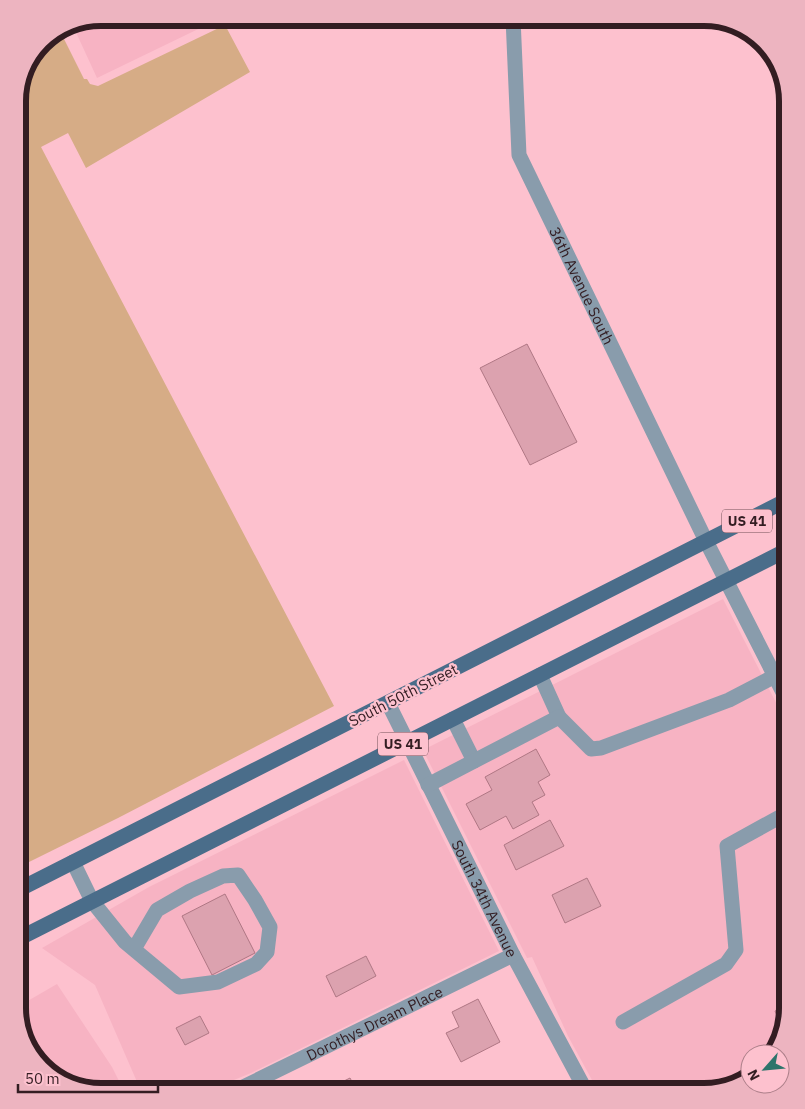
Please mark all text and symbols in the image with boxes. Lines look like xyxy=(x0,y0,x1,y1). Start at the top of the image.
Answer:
street label: 36th Avenue South xyxy=(546,223,619,347)
road number: US 41 xyxy=(722,510,772,532)
street label: South 50th Street xyxy=(345,659,461,731)
road number: US 41 xyxy=(378,732,428,756)
street label: South 34th Avenue xyxy=(448,837,522,960)
street label: Dorothys Dream Place xyxy=(303,981,446,1064)
north arrow xyxy=(740,1044,790,1094)
scale bar xyxy=(18,1062,158,1094)
text: N xyxy=(743,1066,764,1084)
text: 50 m xyxy=(25,1069,60,1088)

